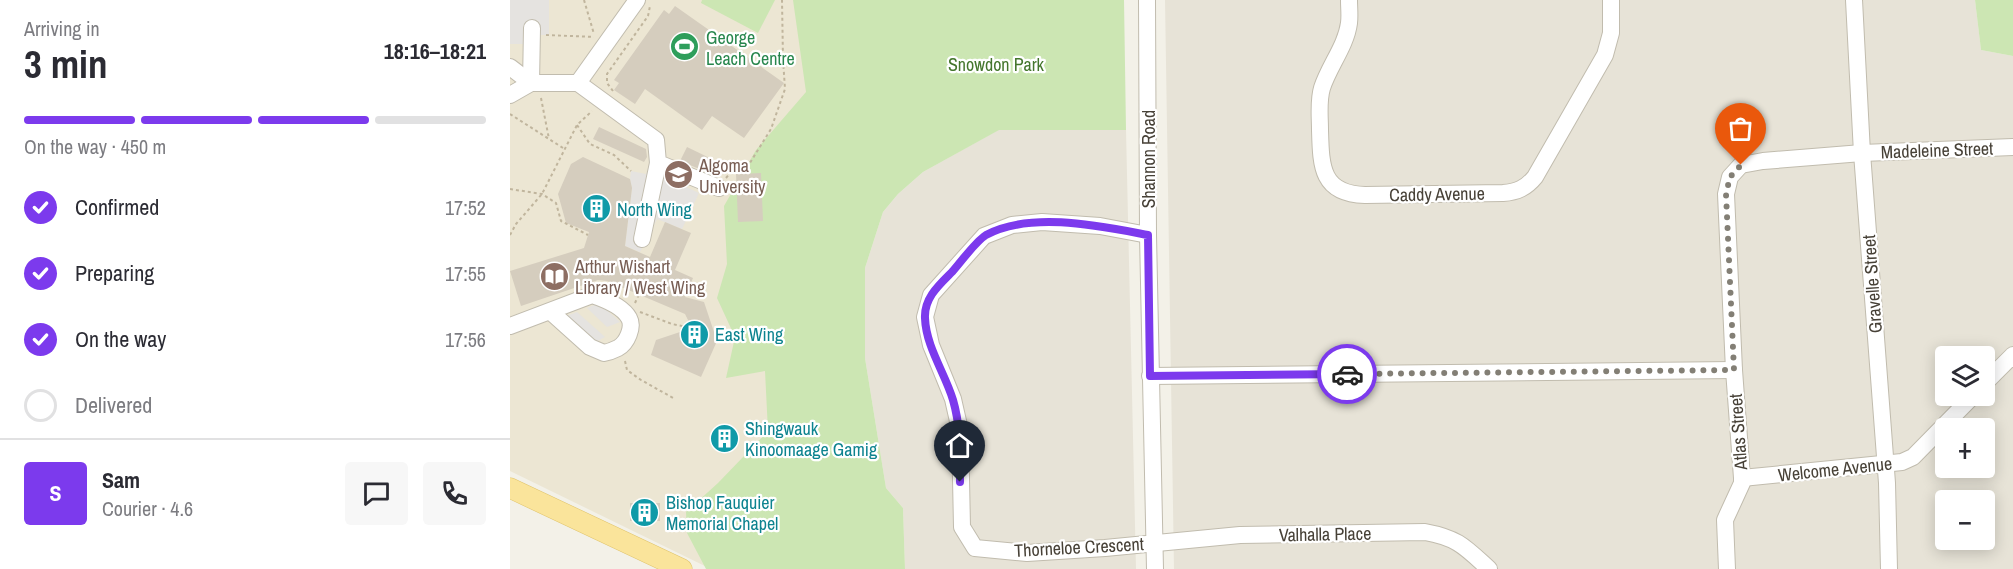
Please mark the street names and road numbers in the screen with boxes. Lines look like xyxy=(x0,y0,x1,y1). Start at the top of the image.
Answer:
street label: Shannon Road xyxy=(1136,110,1161,208)
street label: Madeleine Street xyxy=(1880,136,1994,164)
street label: Caddy Avenue xyxy=(1389,181,1485,207)
street label: Gravelle Street xyxy=(1856,234,1888,334)
street label: Atlas Street xyxy=(1723,393,1753,472)
street label: Welcome Avenue xyxy=(1777,451,1893,487)
street label: Valhalla Place xyxy=(1279,521,1371,547)
street label: Thorneloe Crescent xyxy=(1014,531,1144,563)

